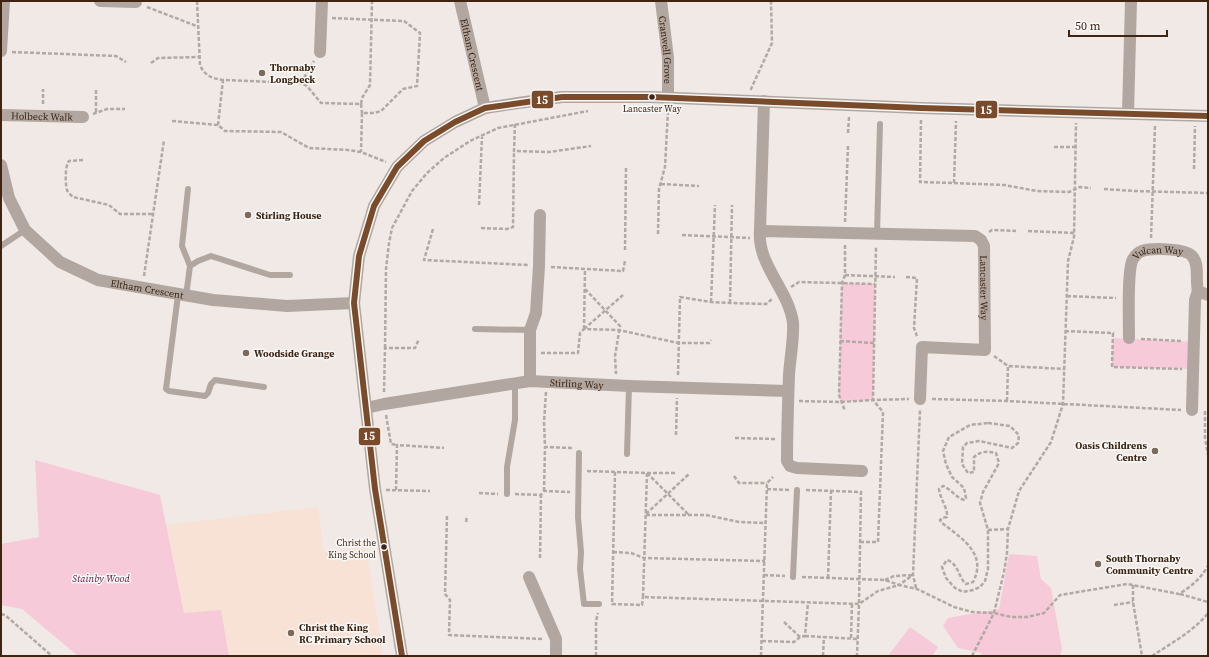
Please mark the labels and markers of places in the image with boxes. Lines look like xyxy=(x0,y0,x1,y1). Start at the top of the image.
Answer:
place label: Thornaby Longbeck xyxy=(270,61,316,86)
marker: Thornaby Longbeck xyxy=(257,68,267,78)
marker: Lancaster Way xyxy=(647,92,657,102)
place label: Lancaster Way xyxy=(623,103,682,115)
place label: Stirling House xyxy=(256,209,321,222)
marker: Stirling House xyxy=(243,210,253,220)
place label: Woodside Grange xyxy=(254,347,334,360)
marker: Woodside Grange xyxy=(241,348,251,358)
place label: Oasis Childrens Centre xyxy=(1075,439,1147,464)
marker: Oasis Childrens Centre xyxy=(1150,446,1160,456)
place label: Christ the King School xyxy=(328,537,376,561)
marker: Christ the King School xyxy=(379,542,389,552)
place label: South Thornaby Community Centre xyxy=(1106,552,1193,577)
marker: South Thornaby Community Centre xyxy=(1093,559,1103,569)
place label: Christ the King RC Primary School xyxy=(299,621,386,646)
marker: Christ the King RC Primary School xyxy=(286,628,296,638)

